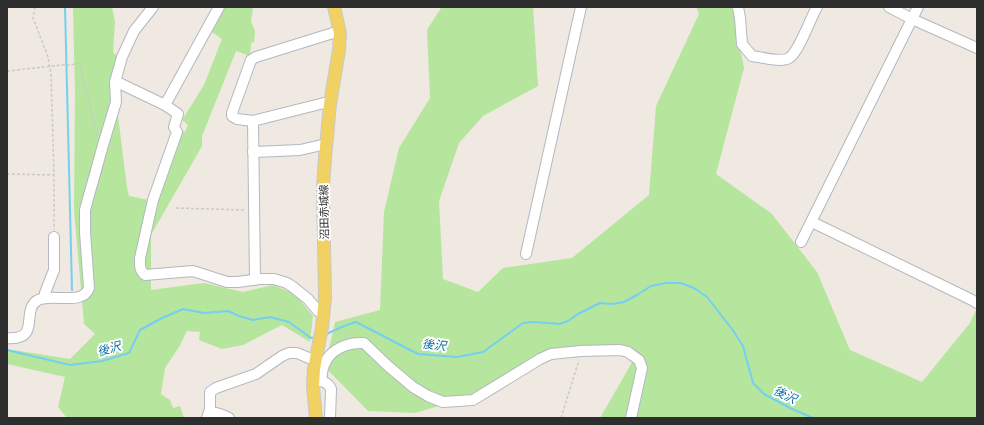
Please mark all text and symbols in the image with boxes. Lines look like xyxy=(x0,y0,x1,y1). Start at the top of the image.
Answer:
street label: 沼田赤城線 xyxy=(316,184,332,240)
water label: 後沢 xyxy=(421,335,449,356)
water label: 後沢 xyxy=(95,337,125,361)
water label: 後沢 xyxy=(770,382,802,409)

